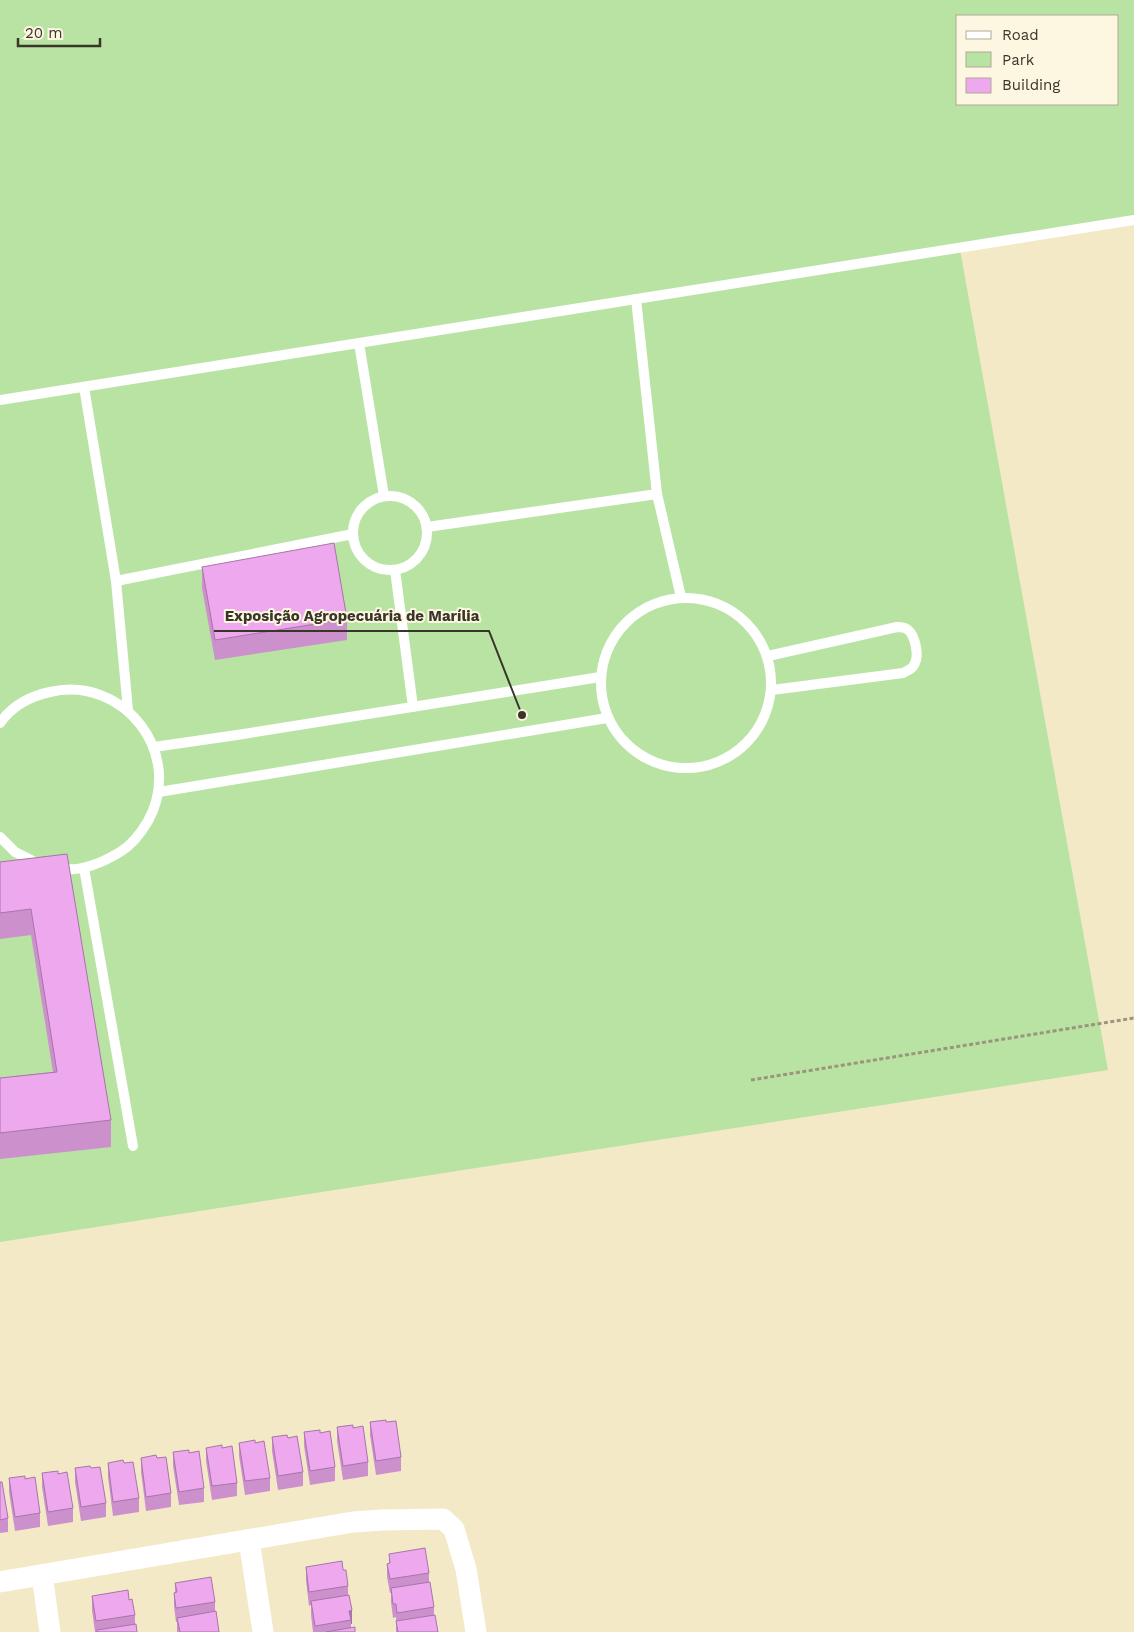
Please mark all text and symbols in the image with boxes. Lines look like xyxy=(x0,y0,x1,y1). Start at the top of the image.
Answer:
scale bar xyxy=(18,15,100,47)
legend xyxy=(956,15,1119,105)
text: 20 m xyxy=(25,24,63,42)
text: Road xyxy=(1002,26,1039,44)
text: Park xyxy=(1002,51,1035,69)
text: Building xyxy=(1002,76,1060,94)
callout: Exposição Agropecuária de Marília xyxy=(214,601,489,631)
text: Exposição Agropecuária de Marília xyxy=(225,607,480,625)

